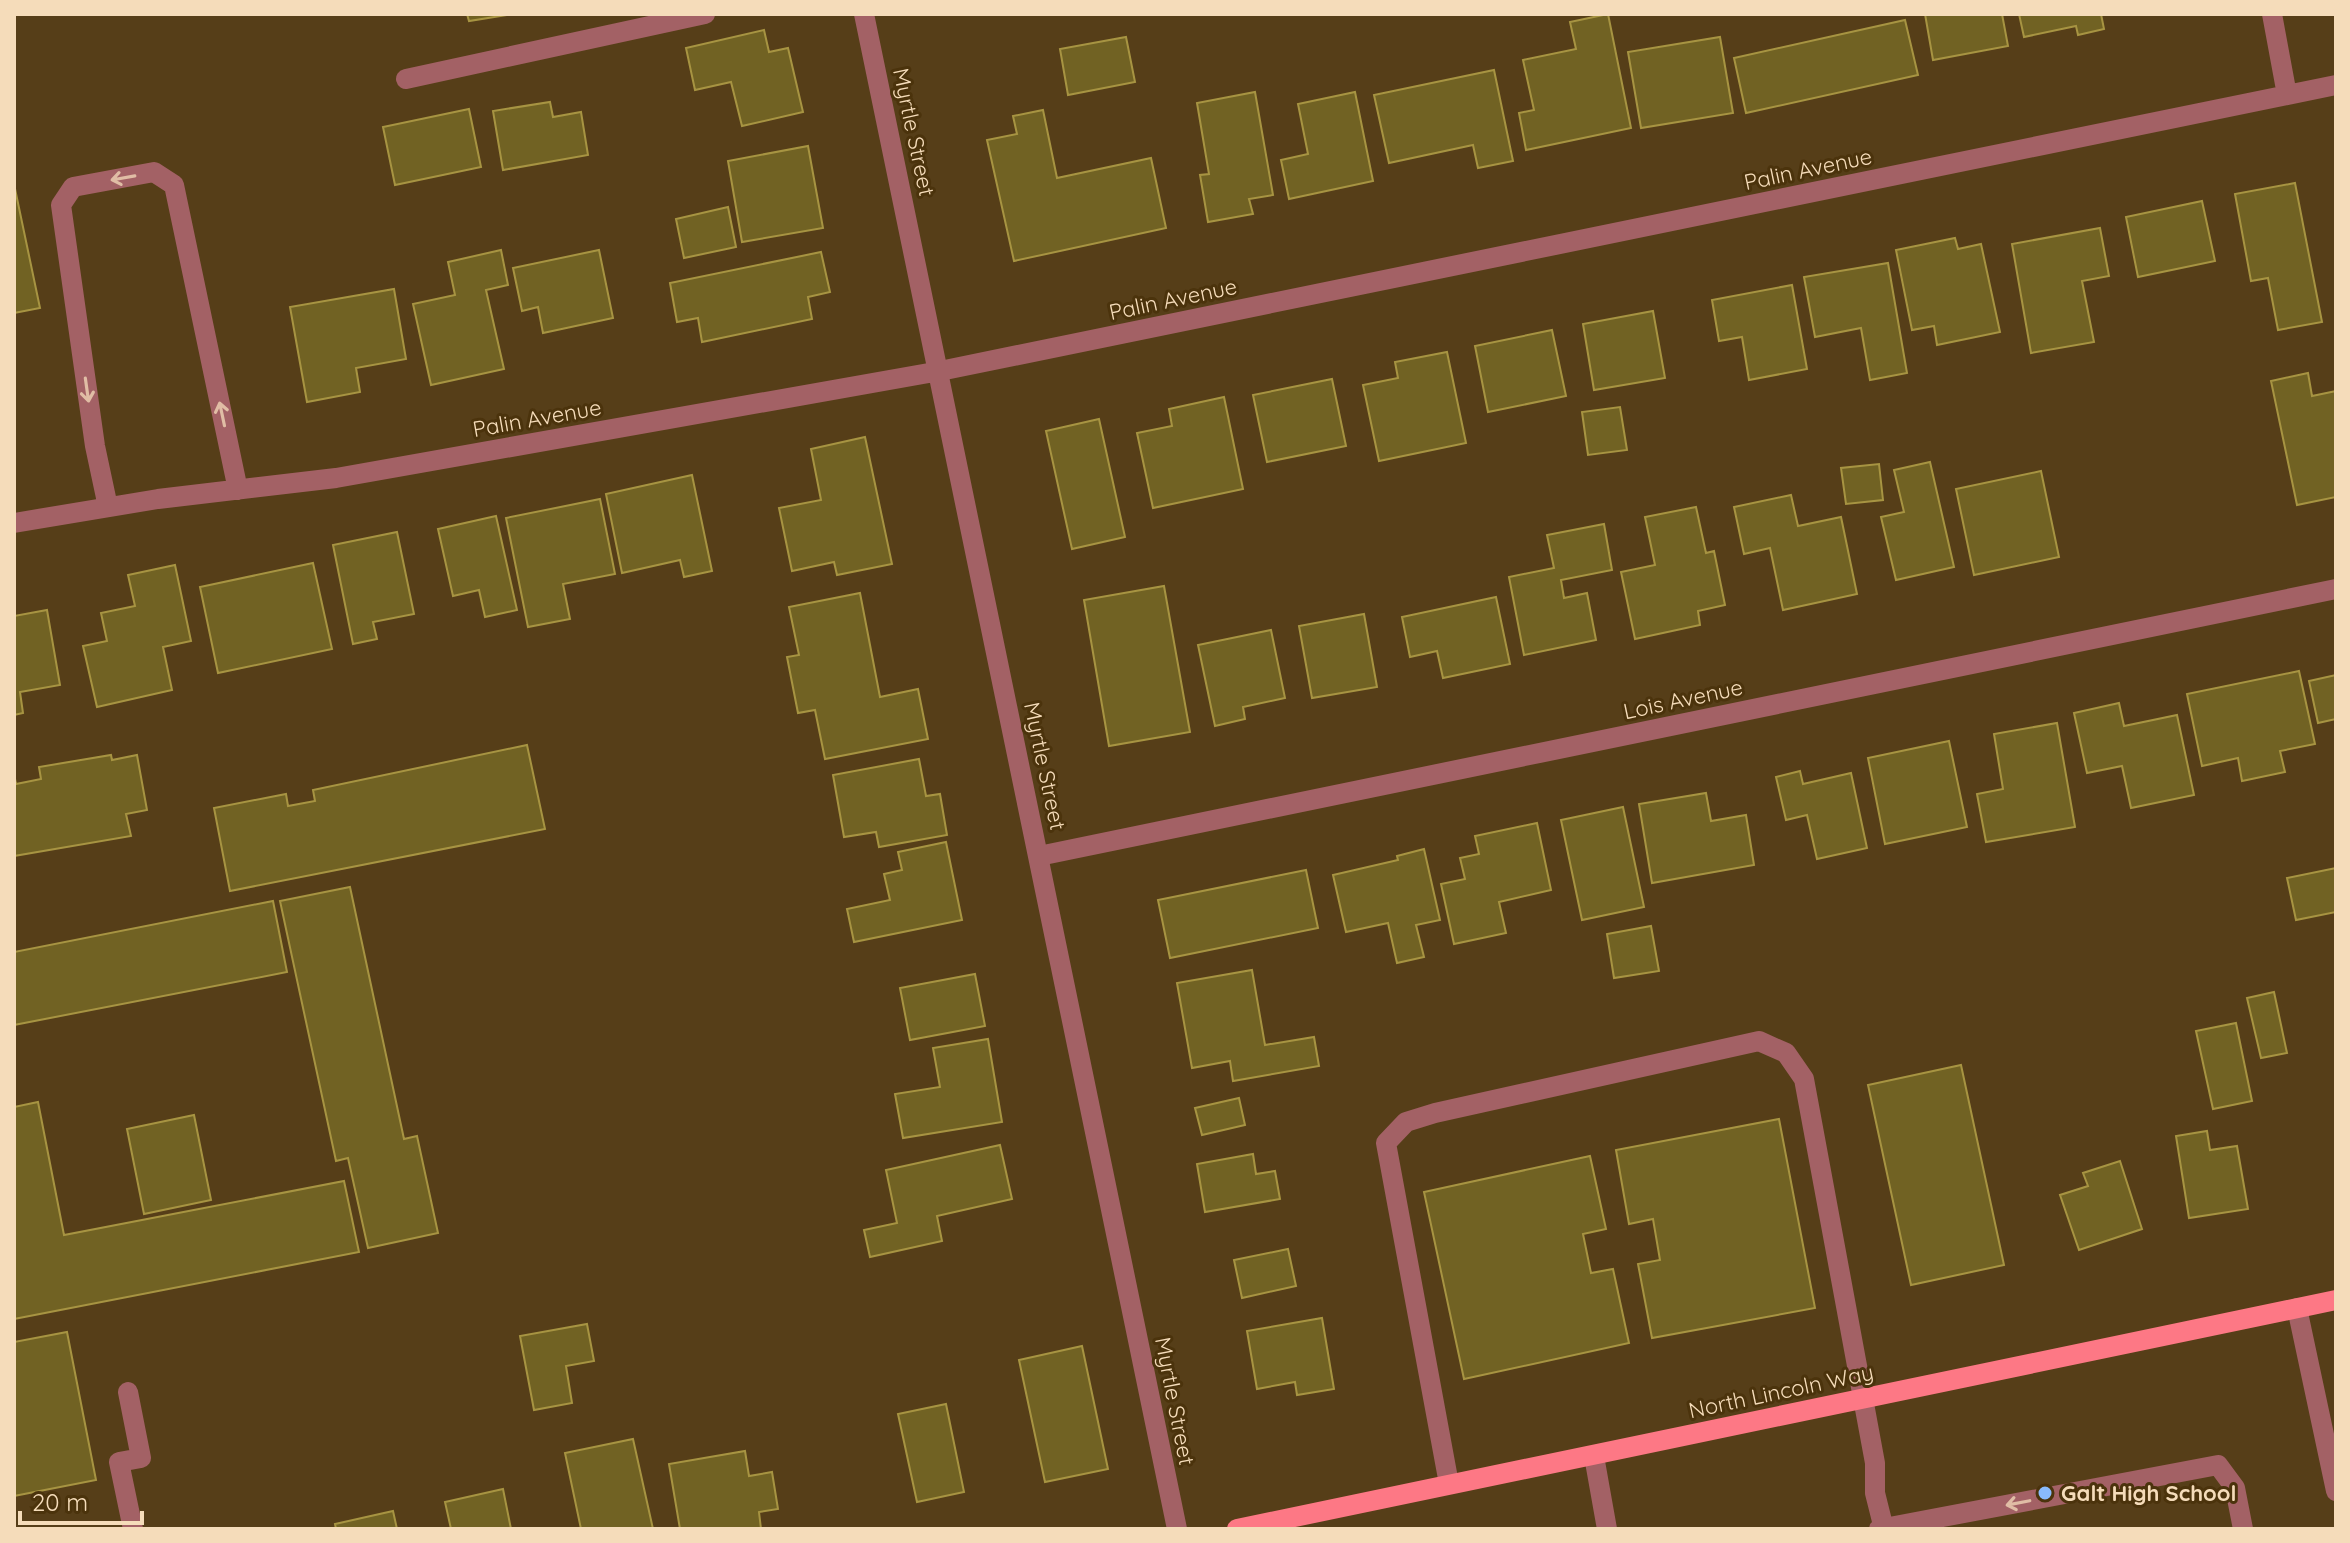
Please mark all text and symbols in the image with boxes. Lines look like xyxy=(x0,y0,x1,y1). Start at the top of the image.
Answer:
street label: Myrtle Street xyxy=(887,65,941,199)
street label: Palin Avenue xyxy=(1741,142,1875,196)
one-way arrow xyxy=(111,171,136,186)
street label: Palin Avenue xyxy=(1106,272,1240,326)
one-way arrow xyxy=(80,377,95,402)
street label: Palin Avenue xyxy=(471,393,603,443)
one-way arrow xyxy=(214,401,229,427)
street label: Lois Avenue xyxy=(1621,673,1745,725)
street label: Myrtle Street xyxy=(1018,699,1072,833)
street label: Myrtle Street xyxy=(1149,1335,1201,1467)
street label: North Lincoln Way xyxy=(1686,1358,1876,1424)
scale bar xyxy=(20,1475,142,1525)
place label: Galt High School xyxy=(2061,1479,2236,1507)
marker: Galt High School xyxy=(2036,1484,2054,1502)
text: 20 m xyxy=(32,1487,88,1517)
one-way arrow xyxy=(2005,1496,2031,1511)

